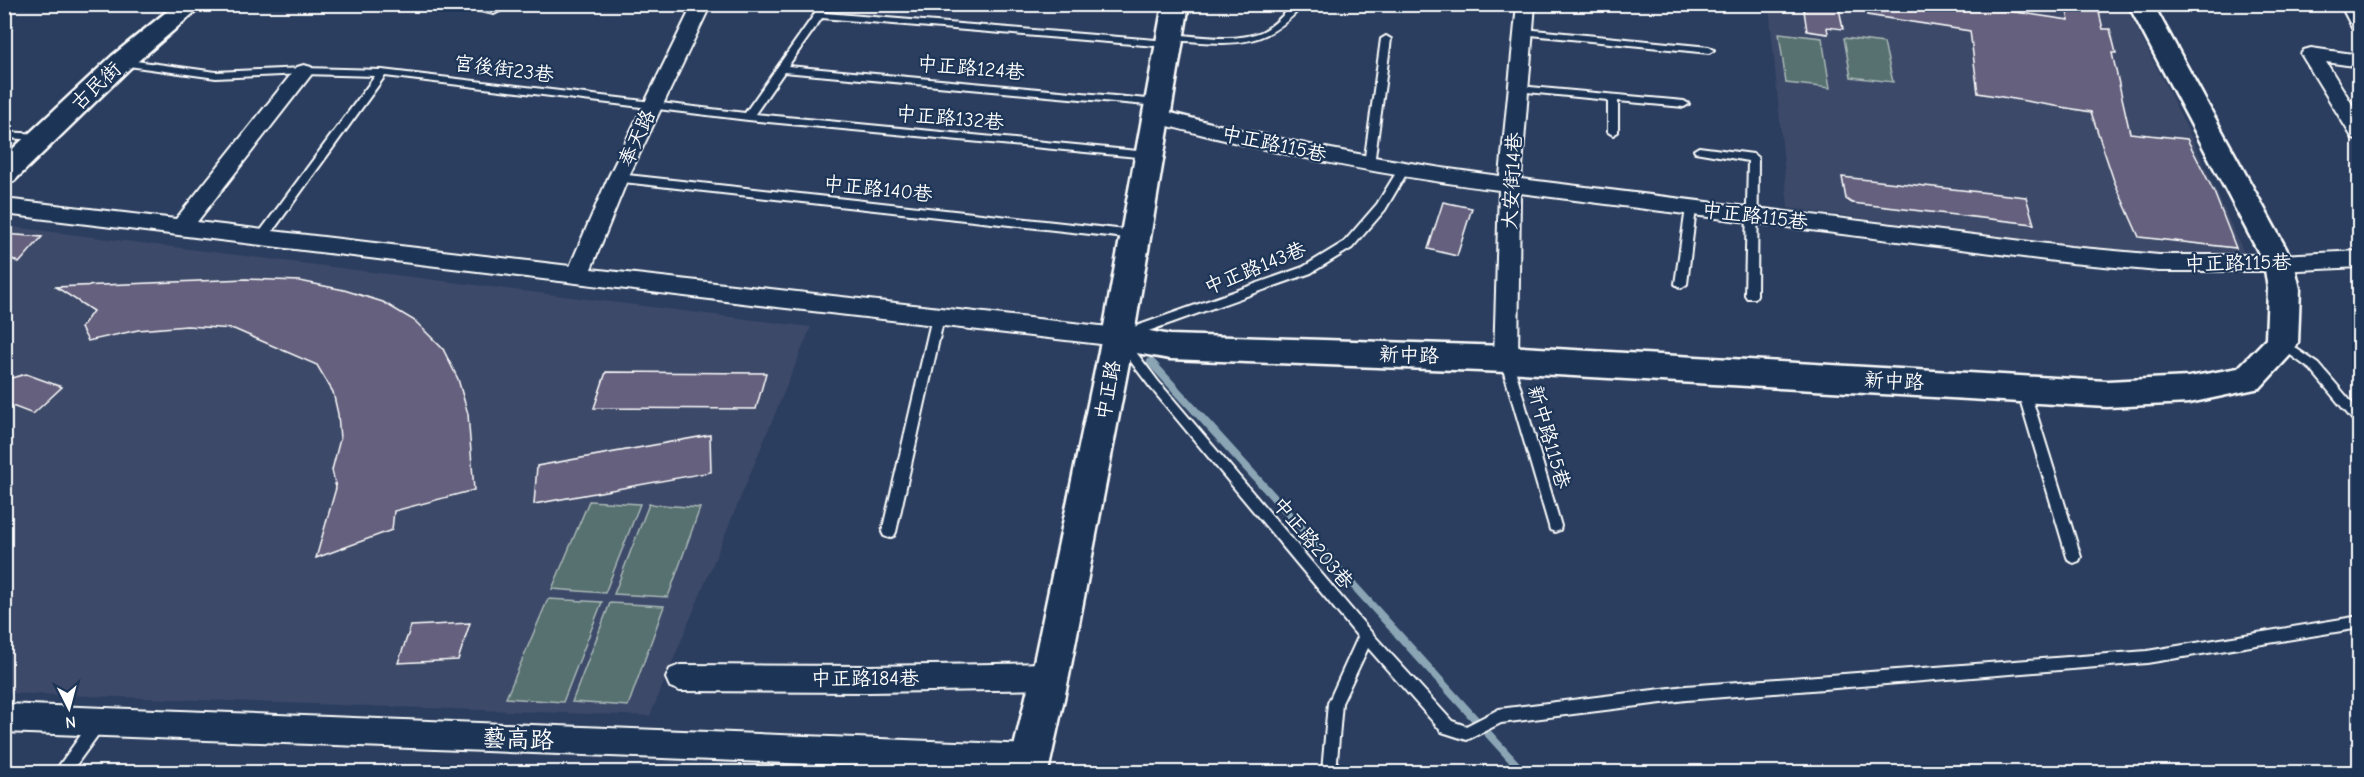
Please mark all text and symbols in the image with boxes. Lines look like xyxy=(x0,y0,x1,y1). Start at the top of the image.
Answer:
street label: 宮後街23巷 xyxy=(453,51,556,87)
street label: 中正路124巷 xyxy=(916,52,1027,84)
street label: 古民街 xyxy=(66,57,126,115)
street label: 中正路132巷 xyxy=(895,102,1006,134)
street label: 奉天路 xyxy=(614,105,661,170)
street label: 中正路115巷 xyxy=(1219,122,1330,167)
street label: 大安街14巷 xyxy=(1498,131,1526,230)
street label: 中正路140巷 xyxy=(822,172,935,206)
street label: 中正路115巷 xyxy=(1701,198,1810,234)
street label: 中正路143巷 xyxy=(1201,237,1310,299)
street label: 中正路115巷 xyxy=(2184,251,2293,275)
street label: 新中路 xyxy=(1379,342,1440,368)
street label: 中正路 xyxy=(1091,357,1125,422)
street label: 新中路 xyxy=(1863,368,1926,394)
street label: 新中路115巷 xyxy=(1523,383,1575,492)
street label: 中正路203巷 xyxy=(1268,492,1359,594)
street label: 中正路184巷 xyxy=(811,667,920,690)
north arrow xyxy=(39,678,99,738)
text: N xyxy=(64,712,77,731)
street label: 藝高路 xyxy=(482,724,554,754)

